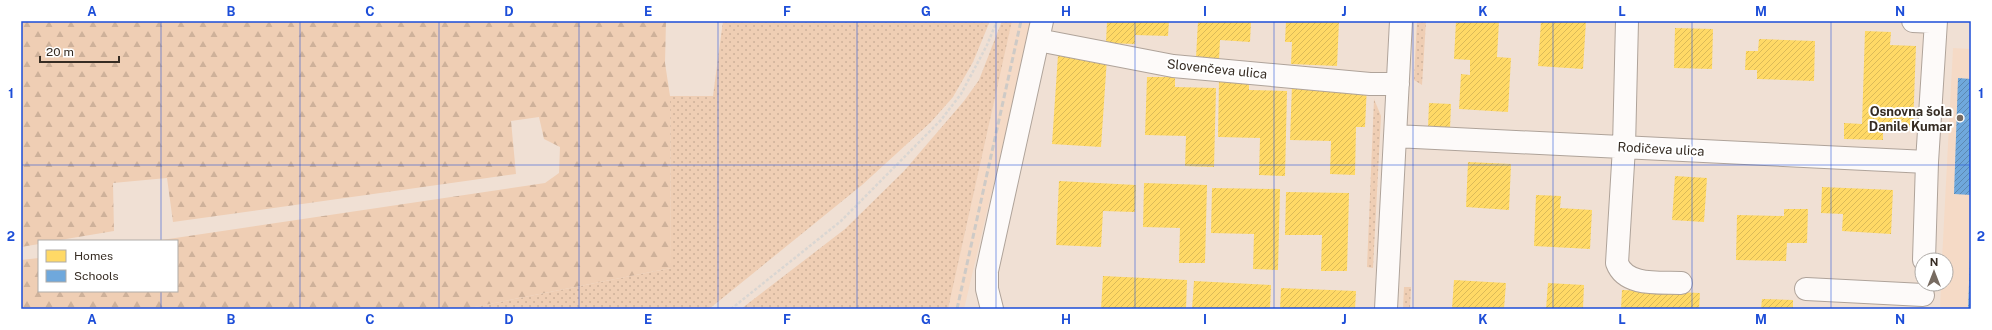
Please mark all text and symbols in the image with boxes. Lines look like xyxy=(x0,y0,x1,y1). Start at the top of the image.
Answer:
text: A xyxy=(87,4,97,19)
text: B xyxy=(227,4,236,19)
text: C xyxy=(365,4,375,19)
text: D xyxy=(504,4,514,19)
text: E xyxy=(644,4,652,19)
text: F xyxy=(783,4,791,19)
text: G xyxy=(921,4,931,19)
text: H xyxy=(1061,4,1071,19)
text: I xyxy=(1203,4,1207,19)
text: J xyxy=(1341,4,1347,19)
text: K xyxy=(1478,4,1488,19)
text: L xyxy=(1618,4,1626,19)
text: M xyxy=(1755,4,1767,19)
text: N xyxy=(1895,4,1905,19)
scale bar xyxy=(40,38,119,64)
text: 20 m xyxy=(46,45,74,59)
street label: Slovenčeva ulica xyxy=(1166,56,1268,82)
text: 1 xyxy=(8,86,14,101)
text: 1 xyxy=(1978,86,1984,101)
place label: Osnovna šola Danile Kumar xyxy=(1869,104,1953,134)
marker: Osnovna šola Danile Kumar xyxy=(1955,113,1965,123)
street label: Rodičeva ulica xyxy=(1617,139,1705,159)
text: 2 xyxy=(7,229,15,244)
text: 2 xyxy=(1977,229,1985,244)
legend xyxy=(38,240,178,292)
text: Homes xyxy=(74,249,113,263)
north arrow xyxy=(1914,252,1954,292)
text: N xyxy=(1930,256,1938,268)
text: Schools xyxy=(74,269,119,283)
text: A xyxy=(87,312,97,327)
text: B xyxy=(227,312,236,327)
text: C xyxy=(365,312,375,327)
text: D xyxy=(504,312,514,327)
text: E xyxy=(644,312,652,327)
text: F xyxy=(783,312,791,327)
text: G xyxy=(921,312,931,327)
text: H xyxy=(1061,312,1071,327)
text: I xyxy=(1203,312,1207,327)
text: J xyxy=(1341,312,1347,327)
text: K xyxy=(1478,312,1488,327)
text: L xyxy=(1618,312,1626,327)
text: M xyxy=(1755,312,1767,327)
text: N xyxy=(1895,312,1905,327)

